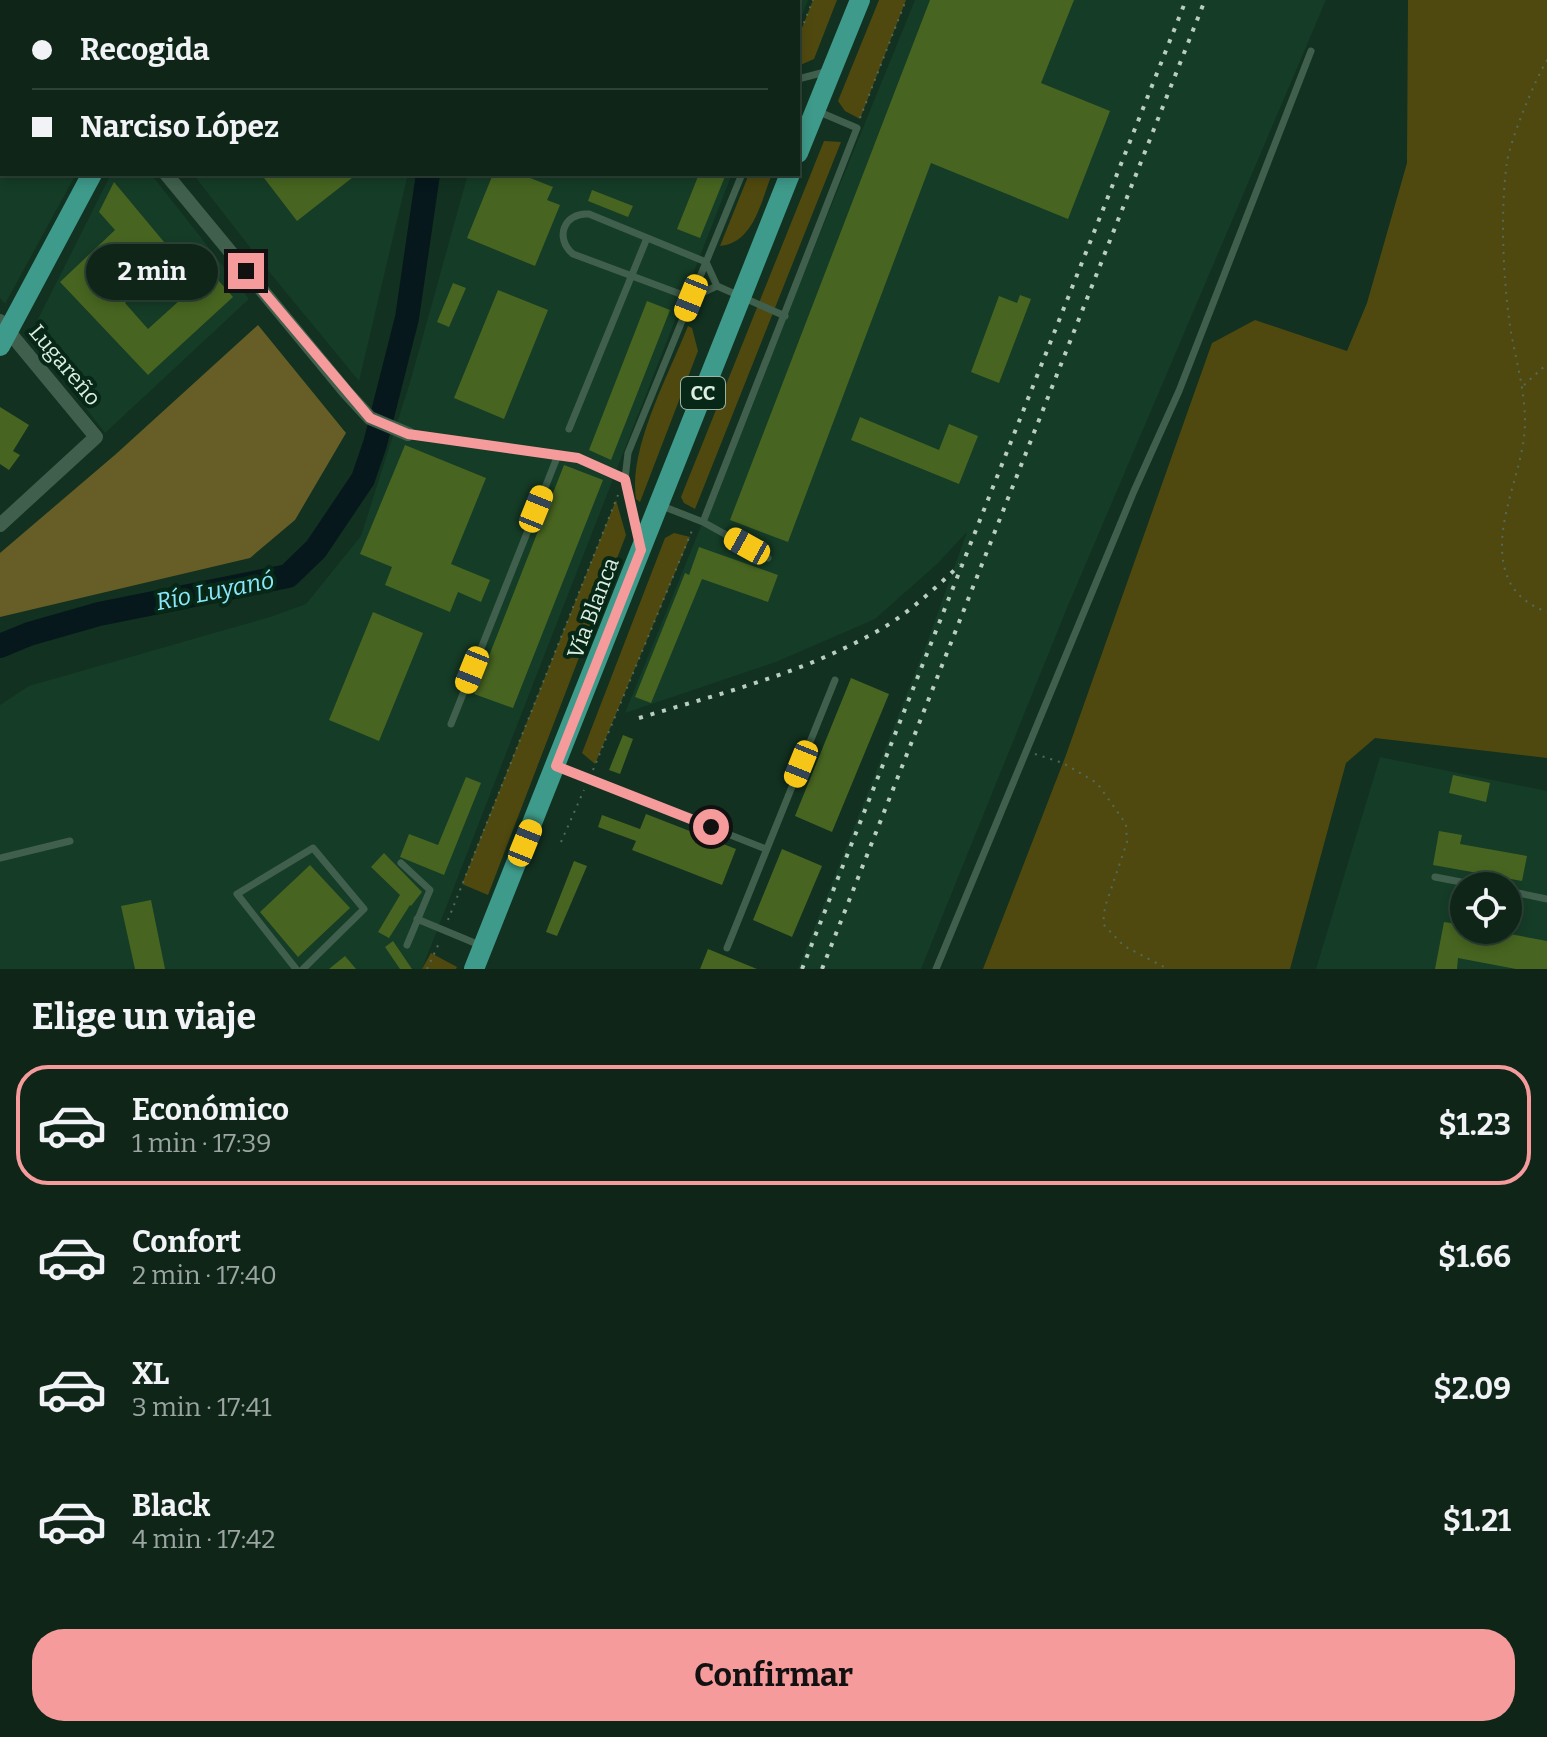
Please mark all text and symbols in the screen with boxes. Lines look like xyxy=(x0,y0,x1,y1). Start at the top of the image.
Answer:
text: Recogida xyxy=(80,32,210,68)
text: Narciso López xyxy=(80,109,279,145)
callout: 2 min xyxy=(86,243,218,299)
route end xyxy=(228,253,264,289)
text: 2 min xyxy=(117,256,187,287)
car xyxy=(671,271,711,325)
street label: Lugareño xyxy=(23,319,107,411)
road number: CC xyxy=(681,377,725,409)
car xyxy=(516,482,556,536)
car xyxy=(720,524,774,568)
street label: Vía Blanca xyxy=(561,554,625,662)
water label: Río Luyanó xyxy=(153,566,277,616)
car xyxy=(452,643,492,697)
car xyxy=(781,737,821,791)
route start xyxy=(693,809,729,845)
car xyxy=(505,816,545,870)
map controls xyxy=(1450,872,1522,944)
button: locate xyxy=(1450,872,1522,944)
text: Elige un viaje xyxy=(32,995,256,1039)
icon: car xyxy=(36,1089,108,1161)
text: Económico xyxy=(132,1092,289,1128)
text: $1.23 xyxy=(1439,1107,1511,1143)
text: 1 min · 17:39 xyxy=(132,1128,272,1159)
icon: car xyxy=(36,1221,108,1293)
text: Confort xyxy=(132,1224,241,1260)
text: $1.66 xyxy=(1438,1239,1511,1275)
text: 2 min · 17:40 xyxy=(132,1260,277,1291)
icon: car xyxy=(36,1353,108,1425)
text: XL xyxy=(132,1356,169,1392)
text: $2.09 xyxy=(1433,1371,1511,1407)
text: 3 min · 17:41 xyxy=(132,1392,272,1423)
icon: car xyxy=(36,1485,108,1557)
text: Black xyxy=(132,1488,210,1524)
text: $1.21 xyxy=(1443,1503,1511,1539)
text: 4 min · 17:42 xyxy=(132,1524,275,1555)
button: Confirmar xyxy=(32,1629,1515,1721)

